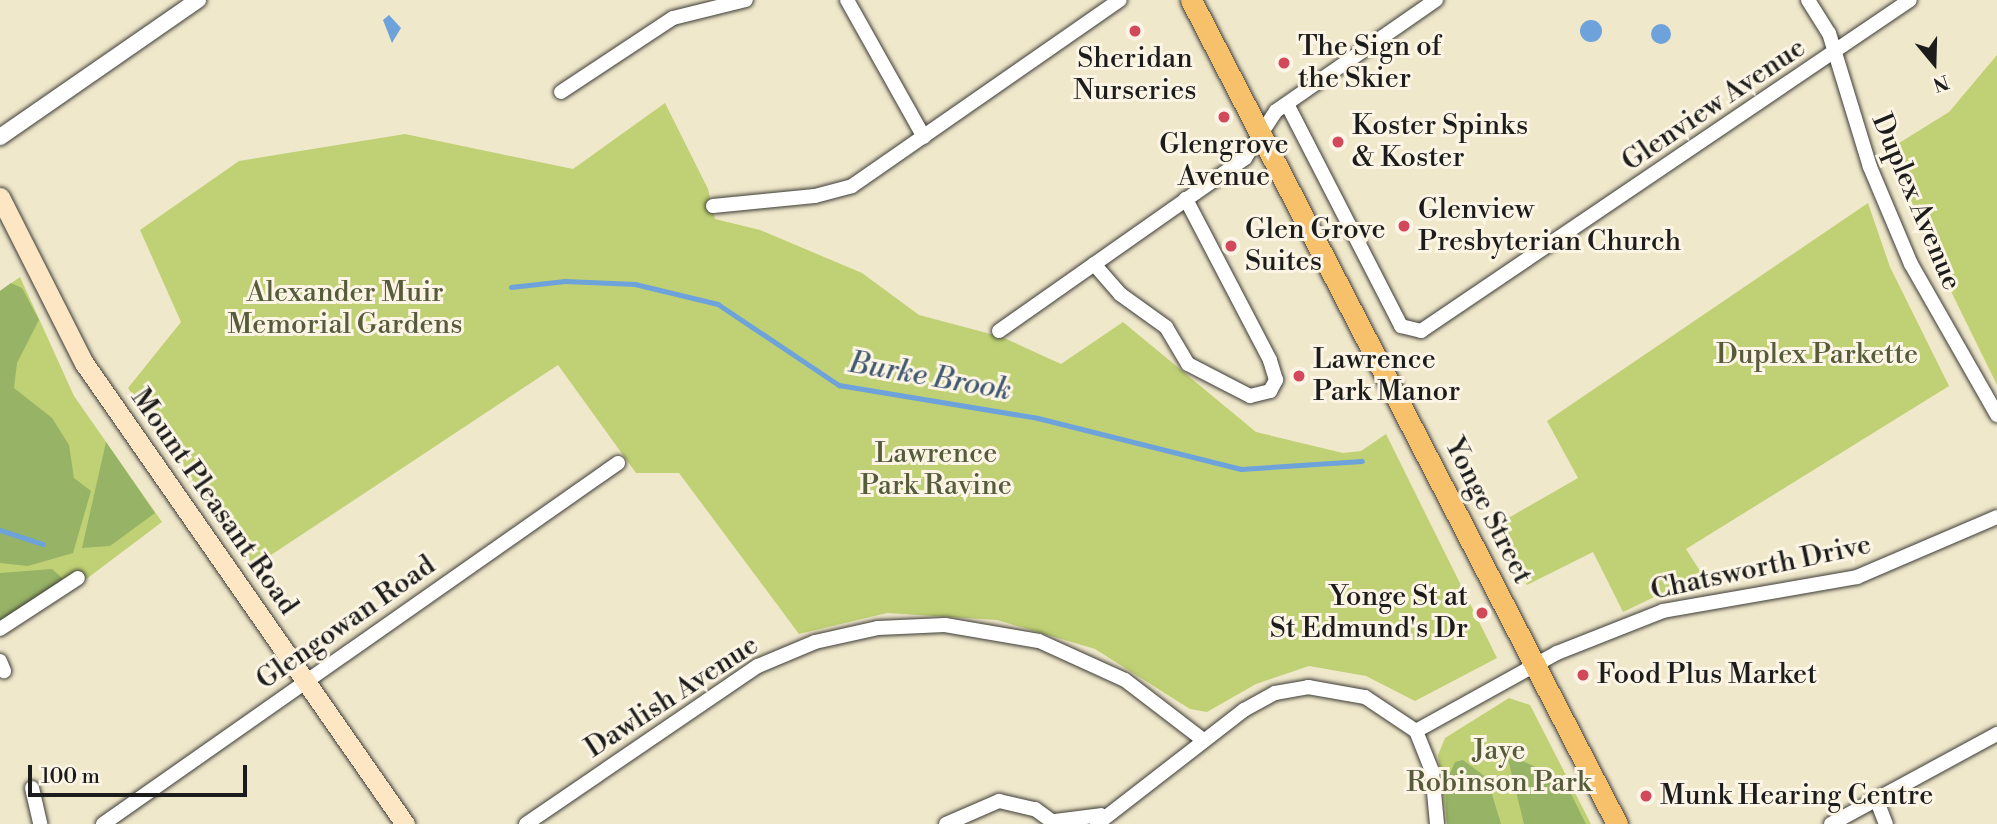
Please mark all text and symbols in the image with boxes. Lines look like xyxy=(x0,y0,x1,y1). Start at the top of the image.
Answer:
marker: Sheridan Nurseries xyxy=(1127,23,1143,39)
north arrow xyxy=(1899,28,1969,98)
place label: The Sign of the Skier xyxy=(1298,30,1441,96)
street label: Glenview Avenue xyxy=(1616,31,1812,179)
place label: Sheridan Nurseries xyxy=(1073,42,1197,108)
marker: The Sign of the Skier xyxy=(1276,55,1292,71)
text: N xyxy=(1930,69,1952,97)
marker: Glengrove Avenue xyxy=(1216,109,1232,125)
place label: Koster Spinks & Koster xyxy=(1352,109,1528,175)
street label: Duplex Avenue xyxy=(1864,109,1968,295)
place label: Glengrove Avenue xyxy=(1159,128,1289,194)
marker: Koster Spinks & Koster xyxy=(1330,134,1346,150)
place label: Glenview Presbyterian Church xyxy=(1418,193,1681,259)
place label: Glen Grove Suites xyxy=(1245,213,1386,279)
marker: Glenview Presbyterian Church xyxy=(1396,218,1412,234)
marker: Glen Grove Suites xyxy=(1223,238,1239,254)
park label: Alexander Muir Memorial Gardens xyxy=(228,276,462,342)
park label: Duplex Parkette xyxy=(1716,338,1918,372)
place label: Lawrence Park Manor xyxy=(1313,343,1460,409)
water label: Burke Brook xyxy=(846,345,1014,409)
marker: Lawrence Park Manor xyxy=(1291,368,1307,384)
street label: Mount Pleasant Road xyxy=(123,382,305,622)
street label: Yonge Street xyxy=(1437,433,1539,589)
park label: Lawrence Park Ravine xyxy=(860,437,1012,503)
street label: Chatsworth Drive xyxy=(1648,528,1874,608)
street label: Glengowan Road xyxy=(250,549,442,697)
place label: Yonge St at St Edmund's Dr xyxy=(1270,580,1468,646)
marker: Yonge St at St Edmund's Dr xyxy=(1474,605,1490,621)
street label: Dawlish Avenue xyxy=(579,629,765,765)
place label: Food Plus Market xyxy=(1597,658,1817,692)
marker: Food Plus Market xyxy=(1575,667,1591,683)
park label: Jaye Robinson Park xyxy=(1406,734,1592,800)
scale bar xyxy=(32,750,250,794)
text: 100 m xyxy=(41,764,100,790)
place label: Munk Hearing Centre xyxy=(1660,779,1933,813)
marker: Munk Hearing Centre xyxy=(1638,788,1654,804)

